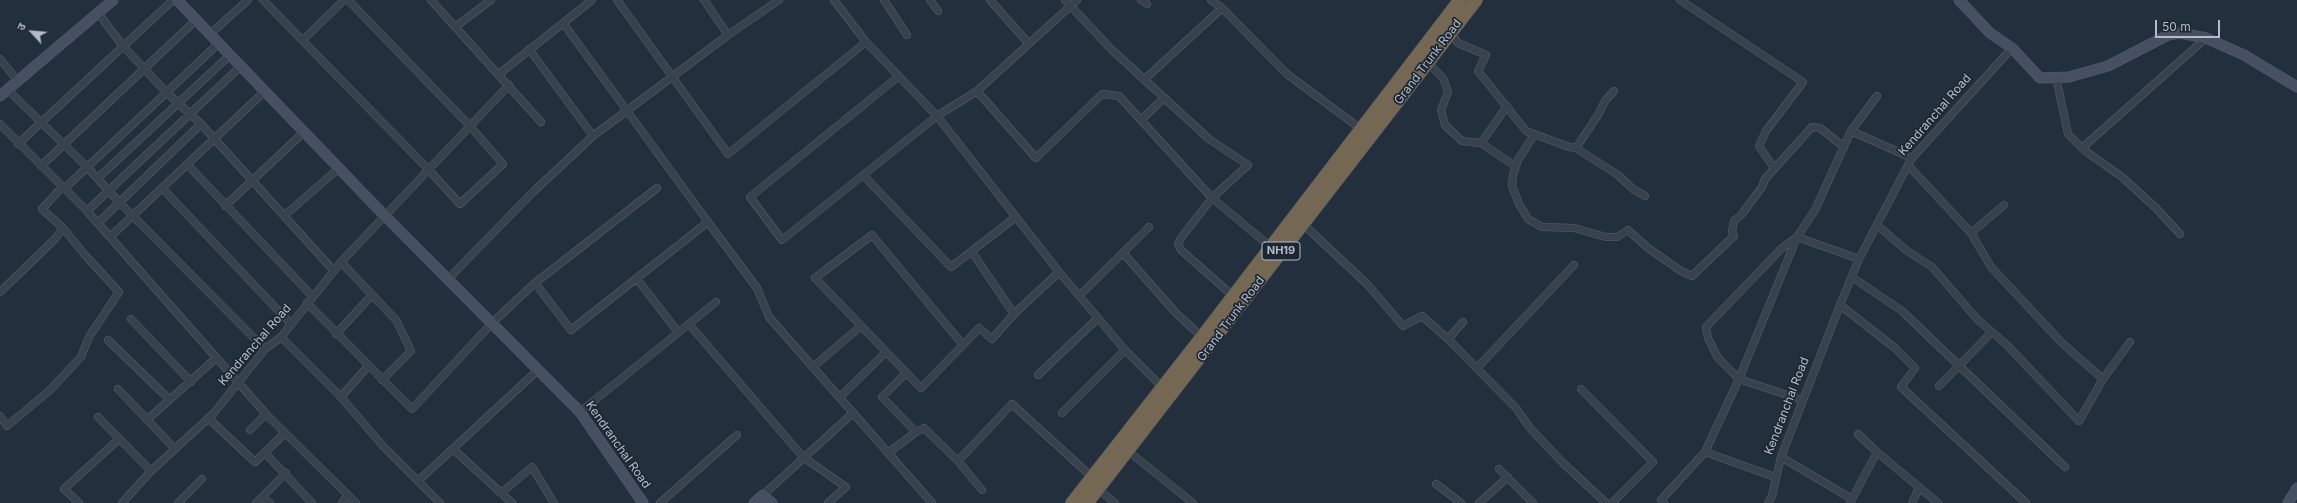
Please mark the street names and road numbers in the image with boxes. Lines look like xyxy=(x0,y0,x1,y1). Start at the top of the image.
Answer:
street label: Grand Trunk Road xyxy=(1391,17,1465,107)
street label: Kendranchal Road xyxy=(1896,71,1974,159)
road number: NH19 xyxy=(1262,242,1300,260)
street label: Grand Trunk Road xyxy=(1194,274,1268,364)
street label: Kendranchal Road xyxy=(216,301,294,389)
street label: Kendranchal Road xyxy=(1762,355,1812,457)
street label: Kendranchal Road xyxy=(582,399,654,491)

